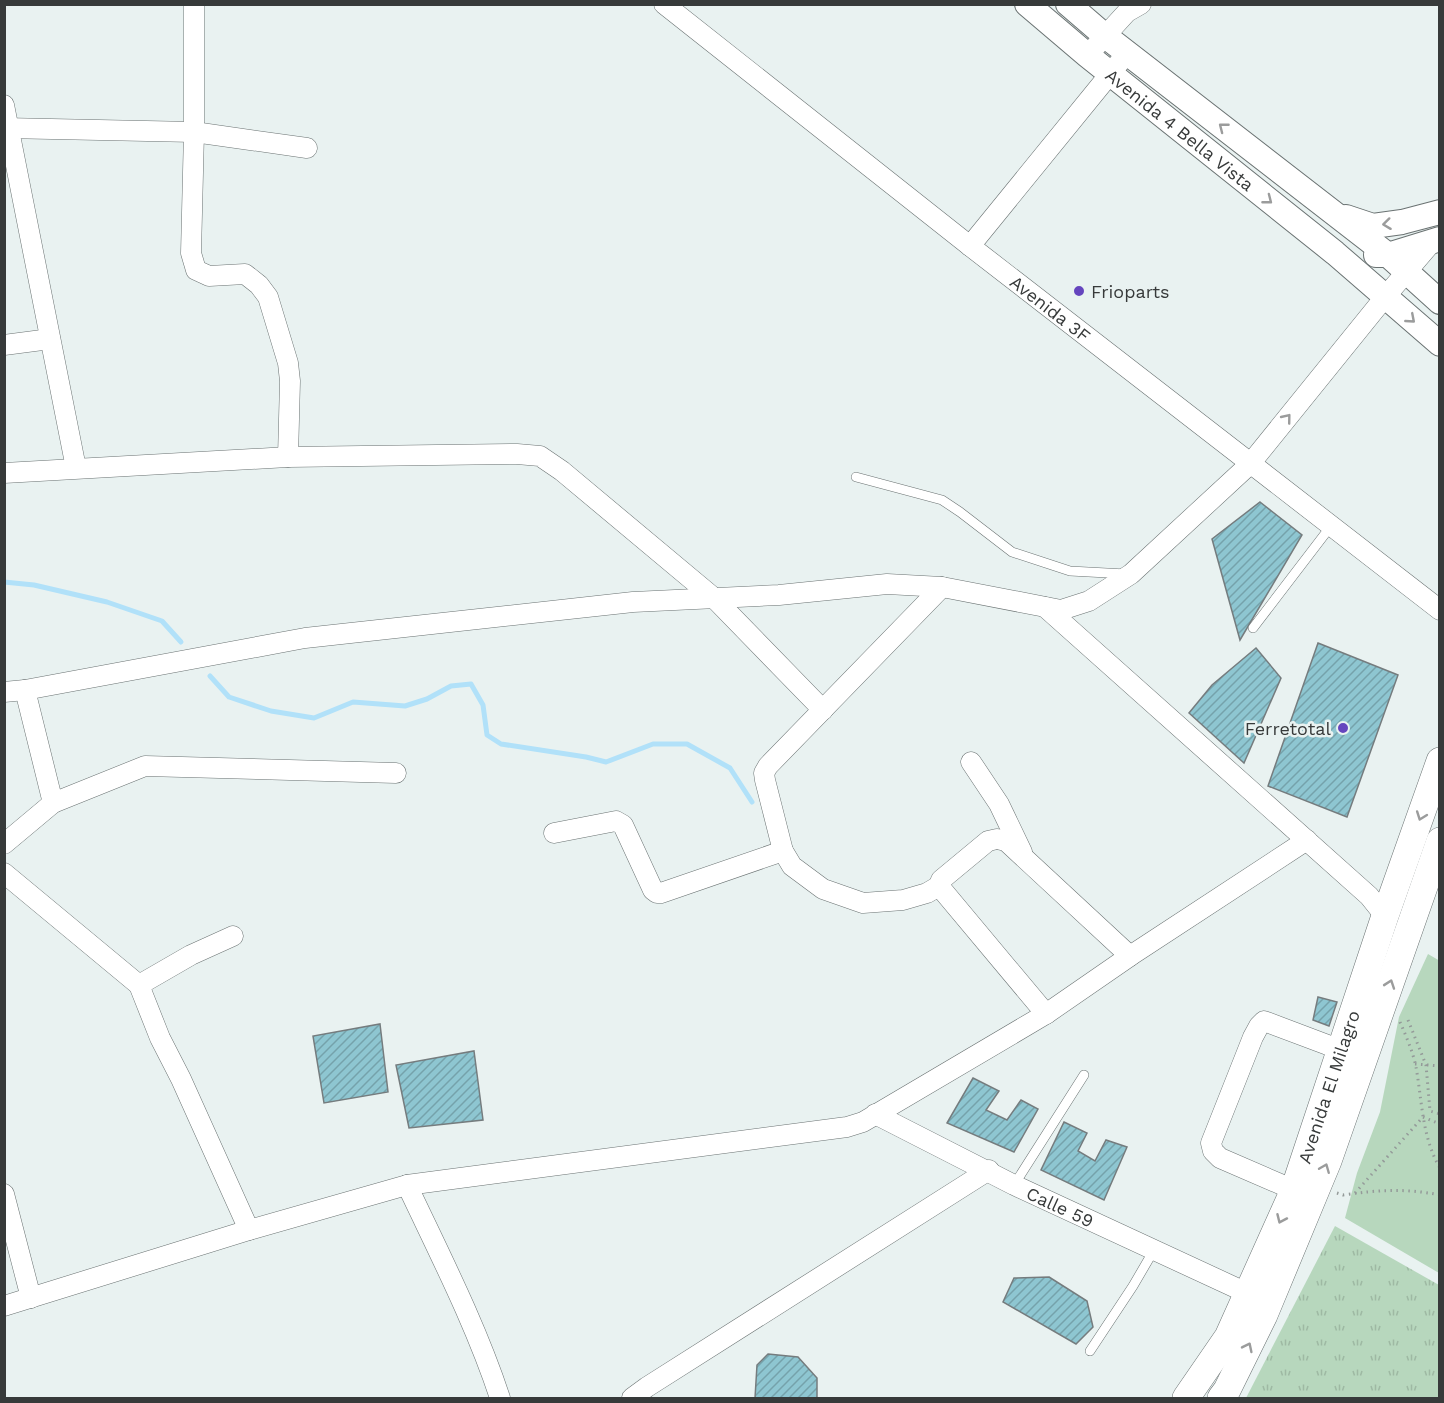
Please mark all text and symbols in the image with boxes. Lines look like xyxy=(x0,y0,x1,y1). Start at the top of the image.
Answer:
street label: Avenida 4 Bella Vista xyxy=(1102,64,1258,195)
one-way arrow xyxy=(1218,123,1229,134)
one-way arrow xyxy=(1261,192,1272,203)
one-way arrow xyxy=(1383,217,1392,230)
street label: Avenida 3F xyxy=(1006,271,1095,346)
place label: Frioparts xyxy=(1091,281,1169,302)
marker: Frioparts xyxy=(1072,284,1086,298)
one-way arrow xyxy=(1404,312,1415,323)
one-way arrow xyxy=(1279,414,1290,425)
place label: Ferretotal xyxy=(1245,718,1331,739)
marker: Ferretotal xyxy=(1336,721,1350,735)
one-way arrow xyxy=(1415,810,1428,821)
one-way arrow xyxy=(1382,979,1395,990)
street label: Avenida El Milagro xyxy=(1293,1007,1363,1166)
one-way arrow xyxy=(1318,1163,1330,1174)
street label: Calle 59 xyxy=(1023,1182,1097,1231)
one-way arrow xyxy=(1276,1212,1288,1223)
one-way arrow xyxy=(1241,1342,1253,1353)

